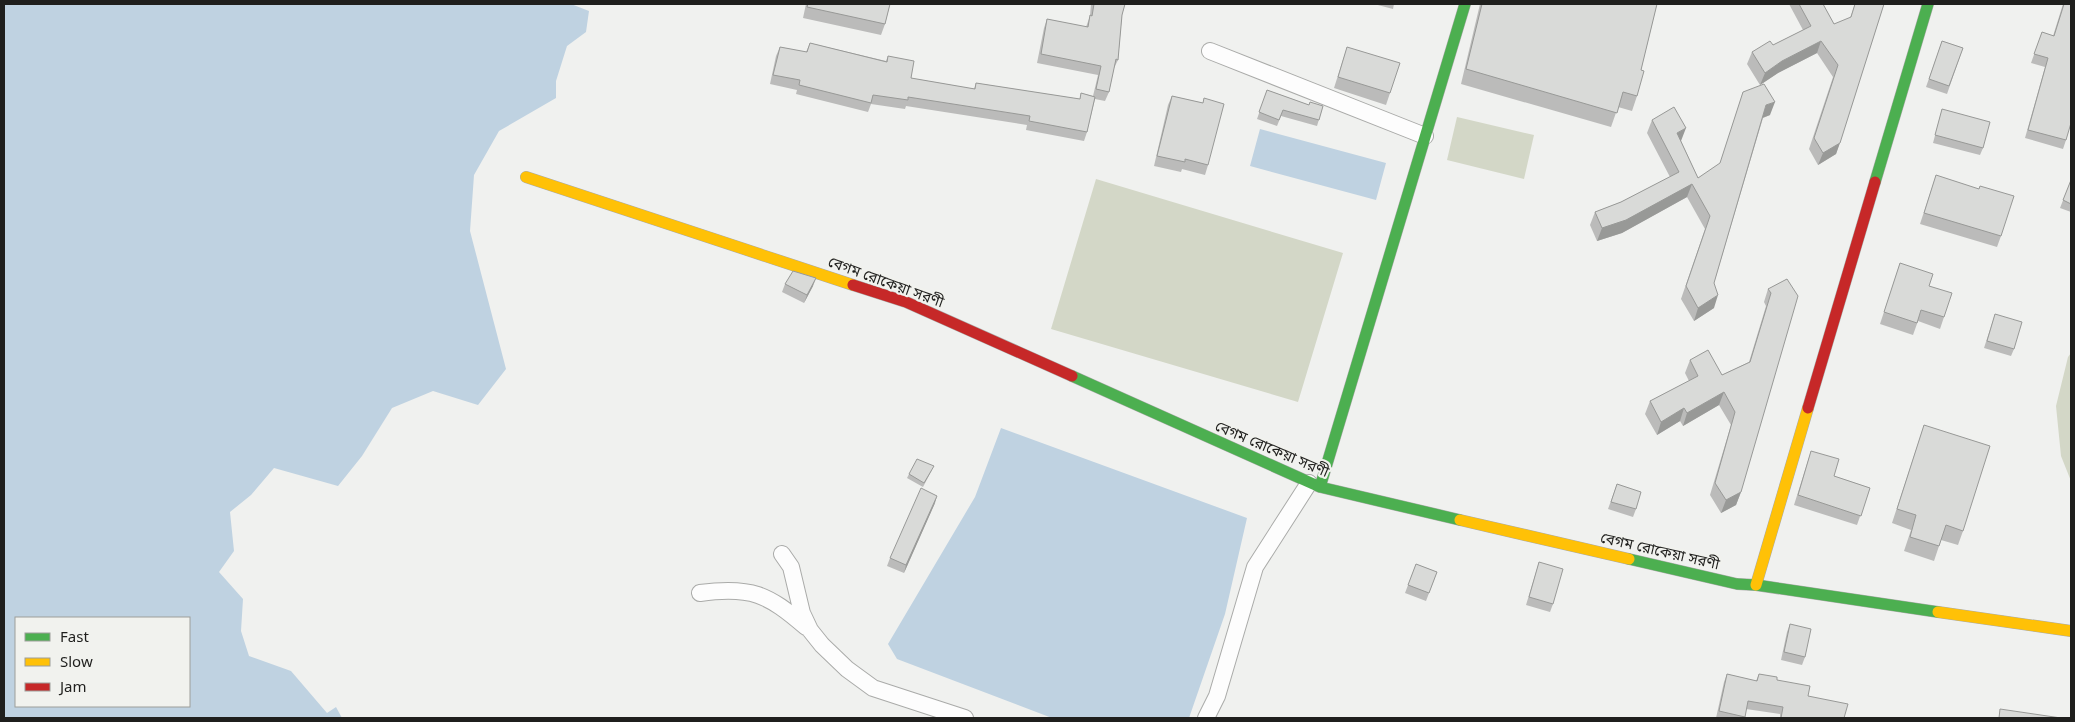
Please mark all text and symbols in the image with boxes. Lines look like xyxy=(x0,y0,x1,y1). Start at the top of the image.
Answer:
street label: বেগম রোকেয়া সরণী xyxy=(826,251,948,312)
street label: বেগম রোকেয়া সরণী xyxy=(1212,415,1333,481)
street label: বেগম রোকেয়া সরণী xyxy=(1599,527,1723,574)
legend xyxy=(15,617,190,707)
text: Fast xyxy=(60,626,89,646)
text: Slow xyxy=(60,651,93,671)
text: Jam xyxy=(58,676,87,696)

